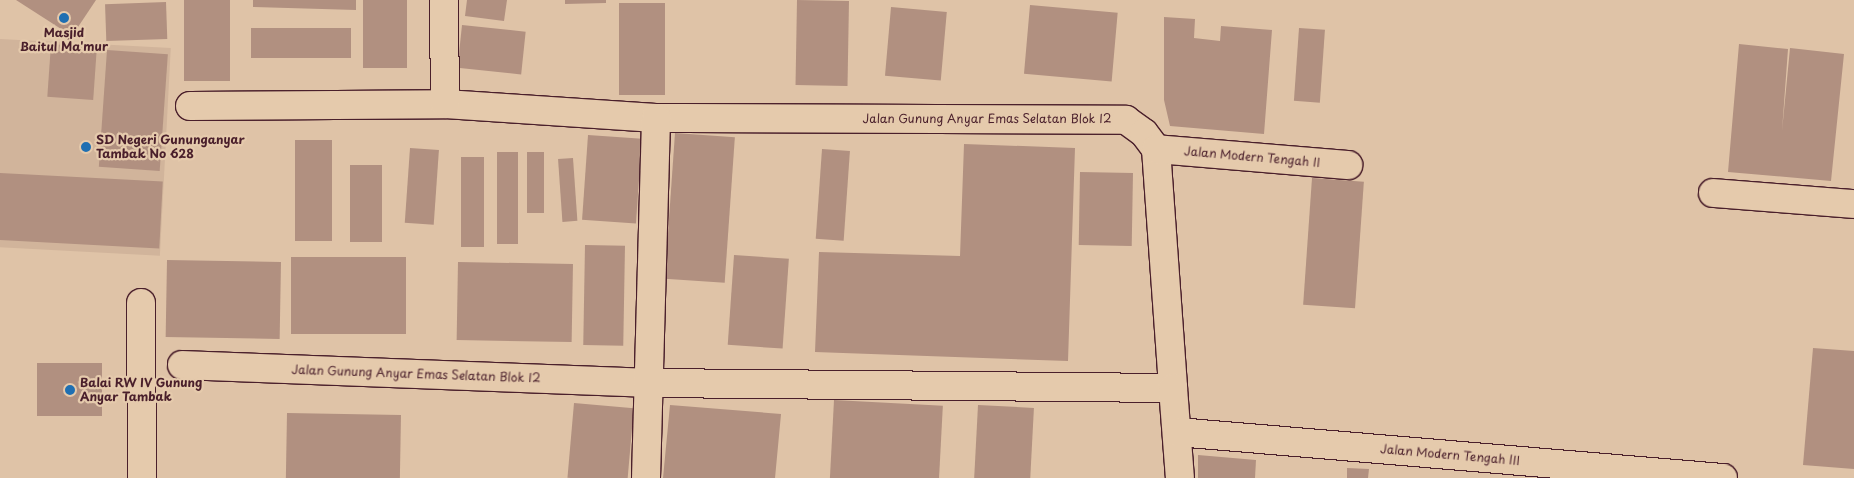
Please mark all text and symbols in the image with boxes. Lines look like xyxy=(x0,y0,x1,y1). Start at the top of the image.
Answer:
marker: Masjid Baitul Ma'mur xyxy=(58,12,70,24)
place label: Masjid Baitul Ma'mur xyxy=(20,26,108,54)
street label: Jalan Gunung Anyar Emas Selatan Blok I2 xyxy=(862,112,1112,126)
place label: SD Negeri Gununganyar Tambak No 628 xyxy=(96,133,244,161)
marker: SD Negeri Gununganyar Tambak No 628 xyxy=(80,141,92,153)
street label: Jalan Modern Tengah II xyxy=(1182,144,1322,170)
street label: Jalan Gunung Anyar Emas Selatan Blok I2 xyxy=(291,362,541,386)
place label: Balai RW IV Gunung Anyar Tambak xyxy=(80,376,203,404)
marker: Balai RW IV Gunung Anyar Tambak xyxy=(64,384,76,396)
street label: Jalan Modern Tengah III xyxy=(1379,442,1521,468)

